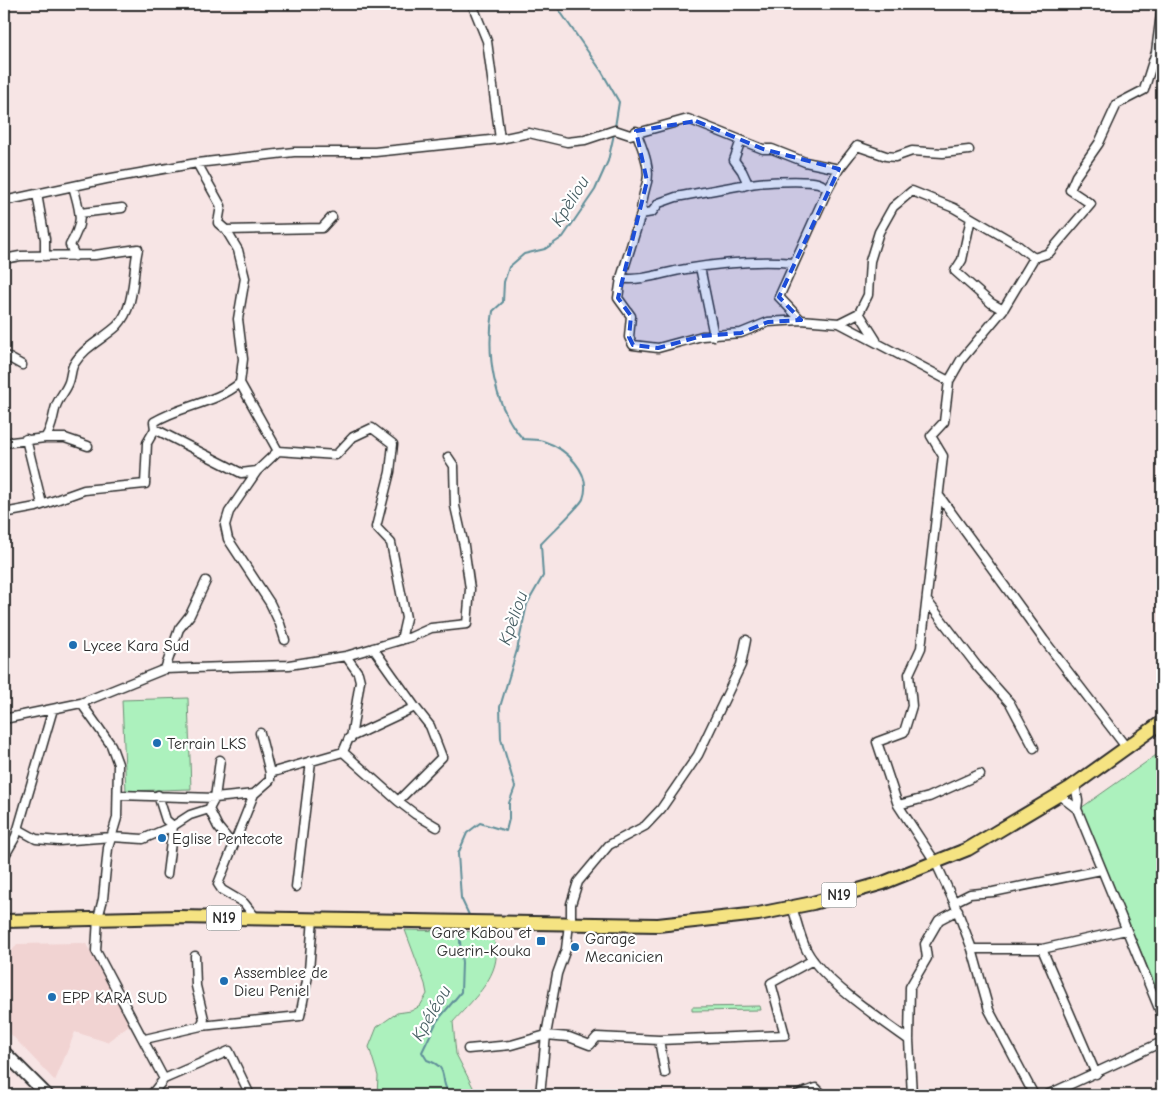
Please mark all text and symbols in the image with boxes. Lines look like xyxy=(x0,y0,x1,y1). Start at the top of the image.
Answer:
water label: Kpèliou xyxy=(547,172,594,230)
water label: Kpèliou xyxy=(494,588,532,648)
place label: Lycee Kara Sud xyxy=(83,637,189,655)
marker: Lycee Kara Sud xyxy=(67,639,79,651)
place label: Terrain LKS xyxy=(167,735,247,753)
marker: Terrain LKS xyxy=(151,737,163,749)
place label: Eglise Pentecote xyxy=(172,830,283,848)
marker: Eglise Pentecote xyxy=(156,832,168,844)
road number: N19 xyxy=(822,882,856,908)
road number: N19 xyxy=(206,906,242,930)
place label: Gare Kabou et Guerin-Kouka xyxy=(432,924,531,960)
place label: Garage Mecanicien xyxy=(585,930,663,966)
marker: Gare Kabou et Guerin-Kouka xyxy=(535,935,547,947)
marker: Garage Mecanicien xyxy=(569,941,581,953)
place label: Assemblee de Dieu Peniel xyxy=(234,964,328,1000)
marker: Assemblee de Dieu Peniel xyxy=(218,975,230,987)
water label: Kpéléou xyxy=(407,982,456,1045)
place label: EPP KARA SUD xyxy=(62,989,167,1007)
marker: EPP KARA SUD xyxy=(46,991,58,1003)

